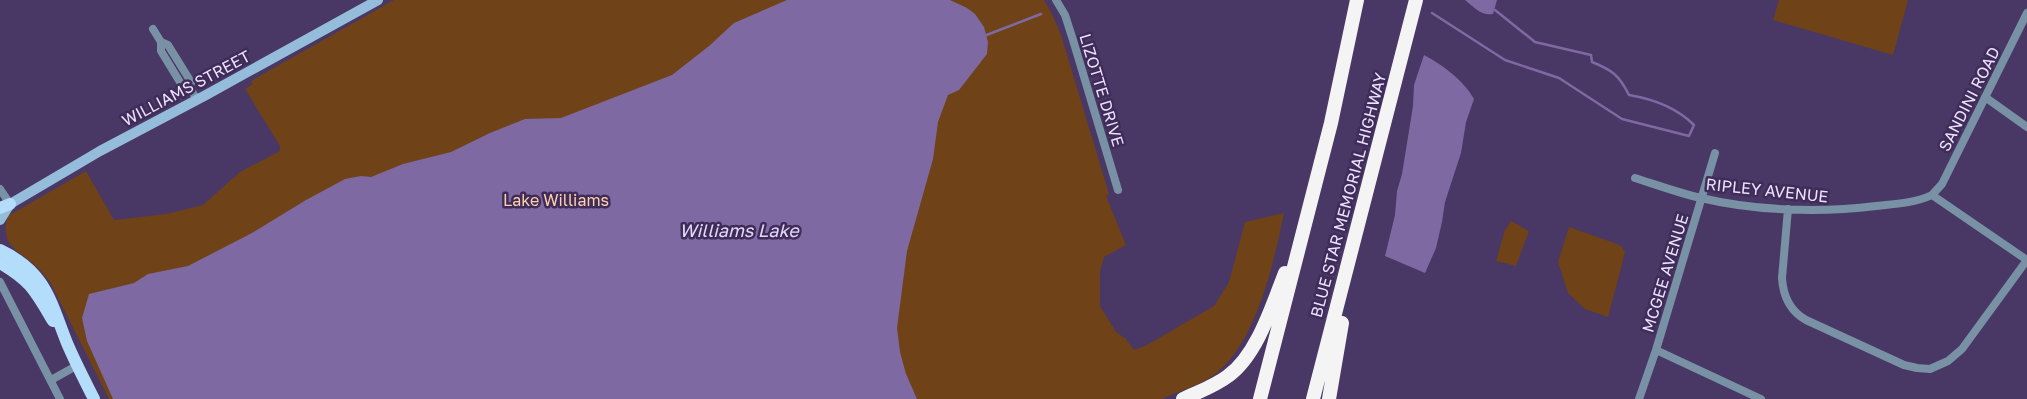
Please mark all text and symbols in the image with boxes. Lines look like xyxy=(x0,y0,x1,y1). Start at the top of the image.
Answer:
street label: LIZOTTE DRIVE xyxy=(1075,31,1129,149)
street label: SANDINI ROAD xyxy=(1934,43,2004,155)
street label: WILLIAMS STREET xyxy=(118,46,254,130)
street label: BLUE STAR MEMORIAL HIGHWAY xyxy=(1306,70,1391,319)
street label: RIPLEY AVENUE xyxy=(1705,174,1829,206)
park label: Lake Williams xyxy=(503,190,609,210)
street label: MCGEE AVENUE xyxy=(1637,211,1693,335)
water label: Williams Lake xyxy=(679,219,800,241)

